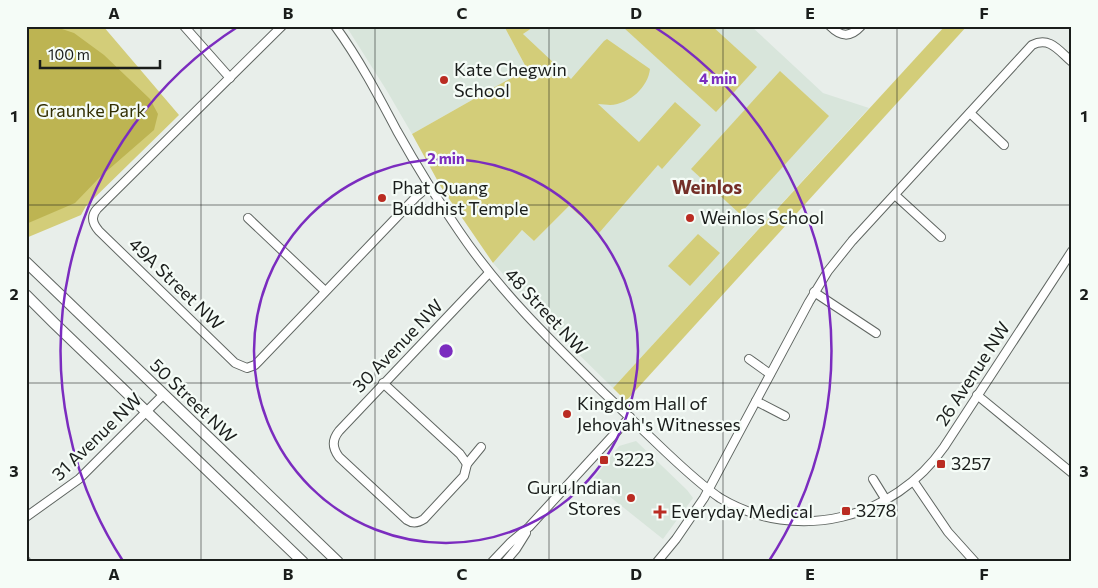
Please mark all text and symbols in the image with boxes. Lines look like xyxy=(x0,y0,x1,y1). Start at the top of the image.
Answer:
text: A xyxy=(108,3,120,22)
text: B xyxy=(283,3,294,22)
text: C xyxy=(457,3,468,22)
text: D xyxy=(630,3,642,22)
text: E xyxy=(805,3,815,22)
text: F xyxy=(979,3,989,22)
scale bar xyxy=(40,38,160,70)
text: 100 m xyxy=(48,45,90,63)
place label: Kate Chegwin School xyxy=(454,58,567,101)
text: 4 min xyxy=(699,69,737,87)
marker: Kate Chegwin School xyxy=(438,74,450,86)
park label: Graunke Park xyxy=(36,99,146,121)
text: 1 xyxy=(10,106,18,125)
text: 1 xyxy=(1080,106,1088,125)
text: 2 min xyxy=(427,149,465,167)
district label: Weinlos xyxy=(672,175,742,198)
place label: Phat Quang Buddhist Temple xyxy=(392,176,528,219)
marker: Phat Quang Buddhist Temple xyxy=(376,192,388,204)
place label: Weinlos School xyxy=(700,206,824,228)
marker: Weinlos School xyxy=(684,212,696,224)
street label: 49A Street NW xyxy=(125,232,229,334)
street label: 48 Street NW xyxy=(501,263,593,360)
text: 2 xyxy=(9,284,19,303)
text: 2 xyxy=(1079,284,1089,303)
street label: 30 Avenue NW xyxy=(347,294,447,396)
street label: 26 Avenue NW xyxy=(930,317,1014,430)
centre of rings xyxy=(437,342,455,360)
street label: 50 Street NW xyxy=(146,354,242,447)
street label: 31 Avenue NW xyxy=(47,388,146,485)
place label: Kingdom Hall of Jehovah's Witnesses xyxy=(577,392,741,435)
marker: Kingdom Hall of Jehovah's Witnesses xyxy=(561,408,573,420)
place label: 3223 xyxy=(614,448,654,470)
place label: 3257 xyxy=(951,452,991,474)
marker: 3223 xyxy=(598,454,610,466)
marker: 3257 xyxy=(935,458,947,470)
text: 3 xyxy=(9,461,19,480)
text: 3 xyxy=(1079,461,1089,480)
place label: Guru Indian Stores xyxy=(527,476,621,519)
marker: Guru Indian Stores xyxy=(625,492,637,504)
place label: 3278 xyxy=(856,499,897,521)
place label: Everyday Medical xyxy=(671,500,813,522)
marker: Everyday Medical xyxy=(653,505,667,519)
marker: 3278 xyxy=(840,505,852,517)
text: A xyxy=(108,564,120,583)
text: B xyxy=(283,564,294,583)
text: C xyxy=(457,564,468,583)
text: D xyxy=(630,564,642,583)
text: E xyxy=(805,564,815,583)
text: F xyxy=(979,564,989,583)

